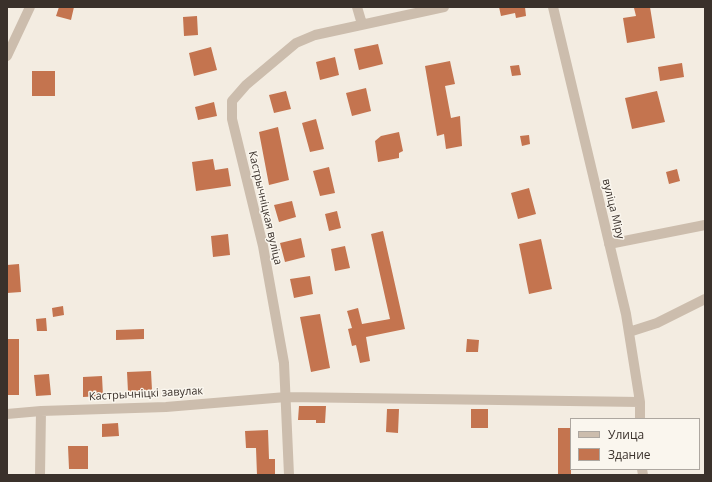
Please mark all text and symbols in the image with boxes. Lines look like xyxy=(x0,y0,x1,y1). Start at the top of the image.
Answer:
street label: Кастрычніцкая вуліца xyxy=(245,150,285,266)
street label: вуліца Міру xyxy=(599,177,627,241)
street label: Кастрычніцкі завулак xyxy=(89,384,203,404)
legend xyxy=(570,418,700,470)
text: Улица xyxy=(608,426,644,443)
text: Здание xyxy=(608,446,651,463)

